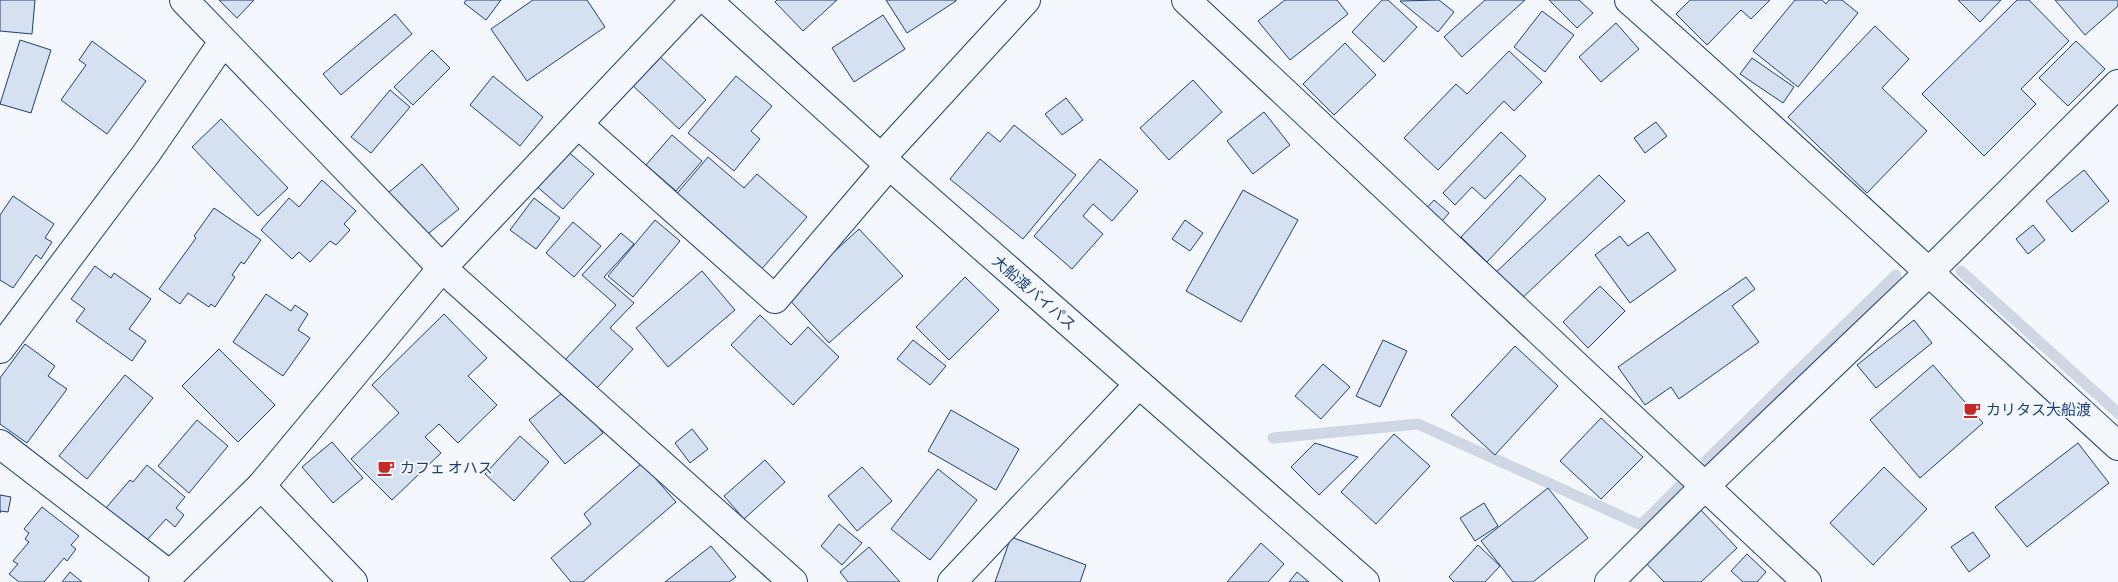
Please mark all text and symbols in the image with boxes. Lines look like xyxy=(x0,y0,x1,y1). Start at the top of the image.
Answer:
street label: 大船渡バイパス xyxy=(989,251,1080,333)
cafe icon: カリタス大船渡 xyxy=(1962,400,1982,420)
place label: カリタス大船渡 xyxy=(1986,400,2091,418)
cafe icon: カフェ オハス xyxy=(376,458,396,478)
place label: カフェ オハス xyxy=(400,458,493,476)

